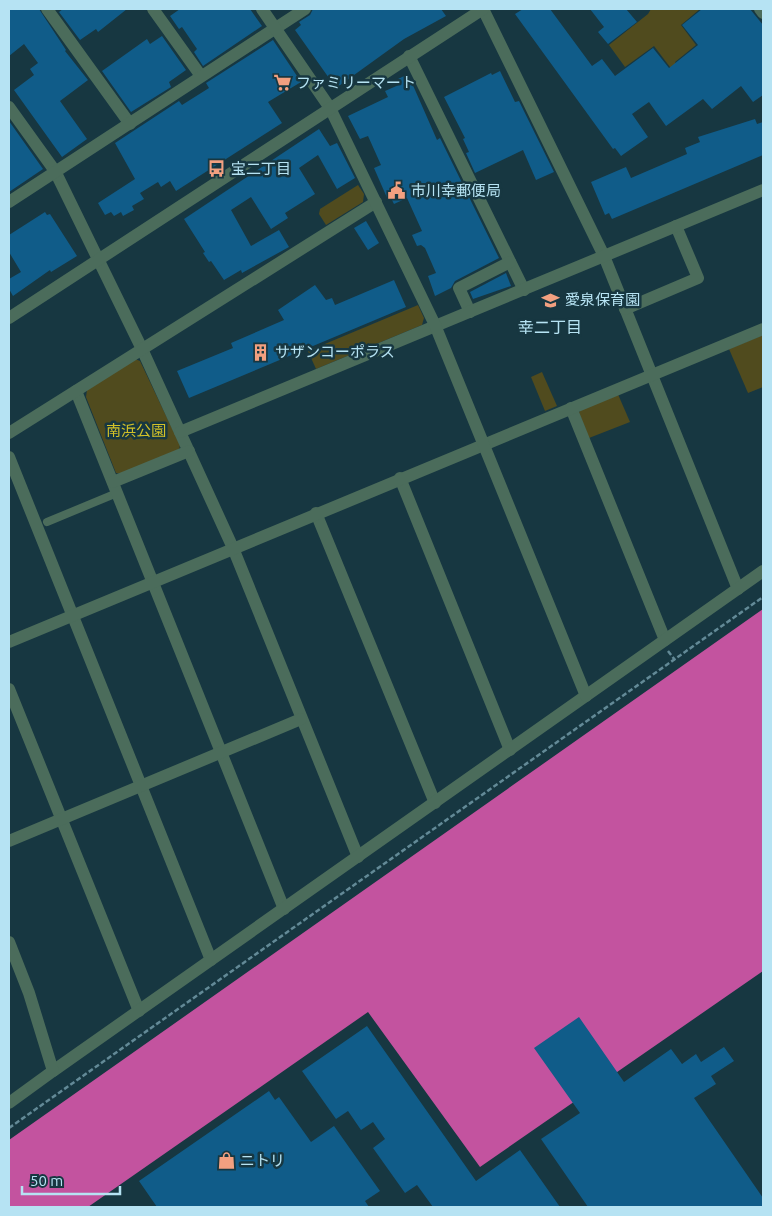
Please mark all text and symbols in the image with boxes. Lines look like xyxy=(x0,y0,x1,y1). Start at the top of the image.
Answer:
supermarket icon: ファミリーマート xyxy=(272,73,292,93)
place label: ファミリーマート xyxy=(296,74,416,91)
bus stop icon: 宝二丁目 xyxy=(207,159,227,179)
place label: 宝二丁目 xyxy=(231,160,291,177)
public building icon: 市川幸郵便局 xyxy=(387,181,407,201)
place label: 市川幸郵便局 xyxy=(411,182,501,199)
school or university icon: 愛泉保育園 xyxy=(541,290,561,310)
place label: 愛泉保育園 xyxy=(565,291,640,308)
district label: 幸二丁目 xyxy=(518,318,582,336)
building icon: サザンコーポラス xyxy=(251,342,271,362)
place label: サザンコーポラス xyxy=(275,343,395,360)
park label: 南浜公園 xyxy=(106,422,166,439)
shop icon: ニトリ xyxy=(216,1151,236,1171)
place label: ニトリ xyxy=(240,1152,285,1169)
scale bar xyxy=(22,1164,120,1196)
text: 50 m xyxy=(30,1172,63,1189)

